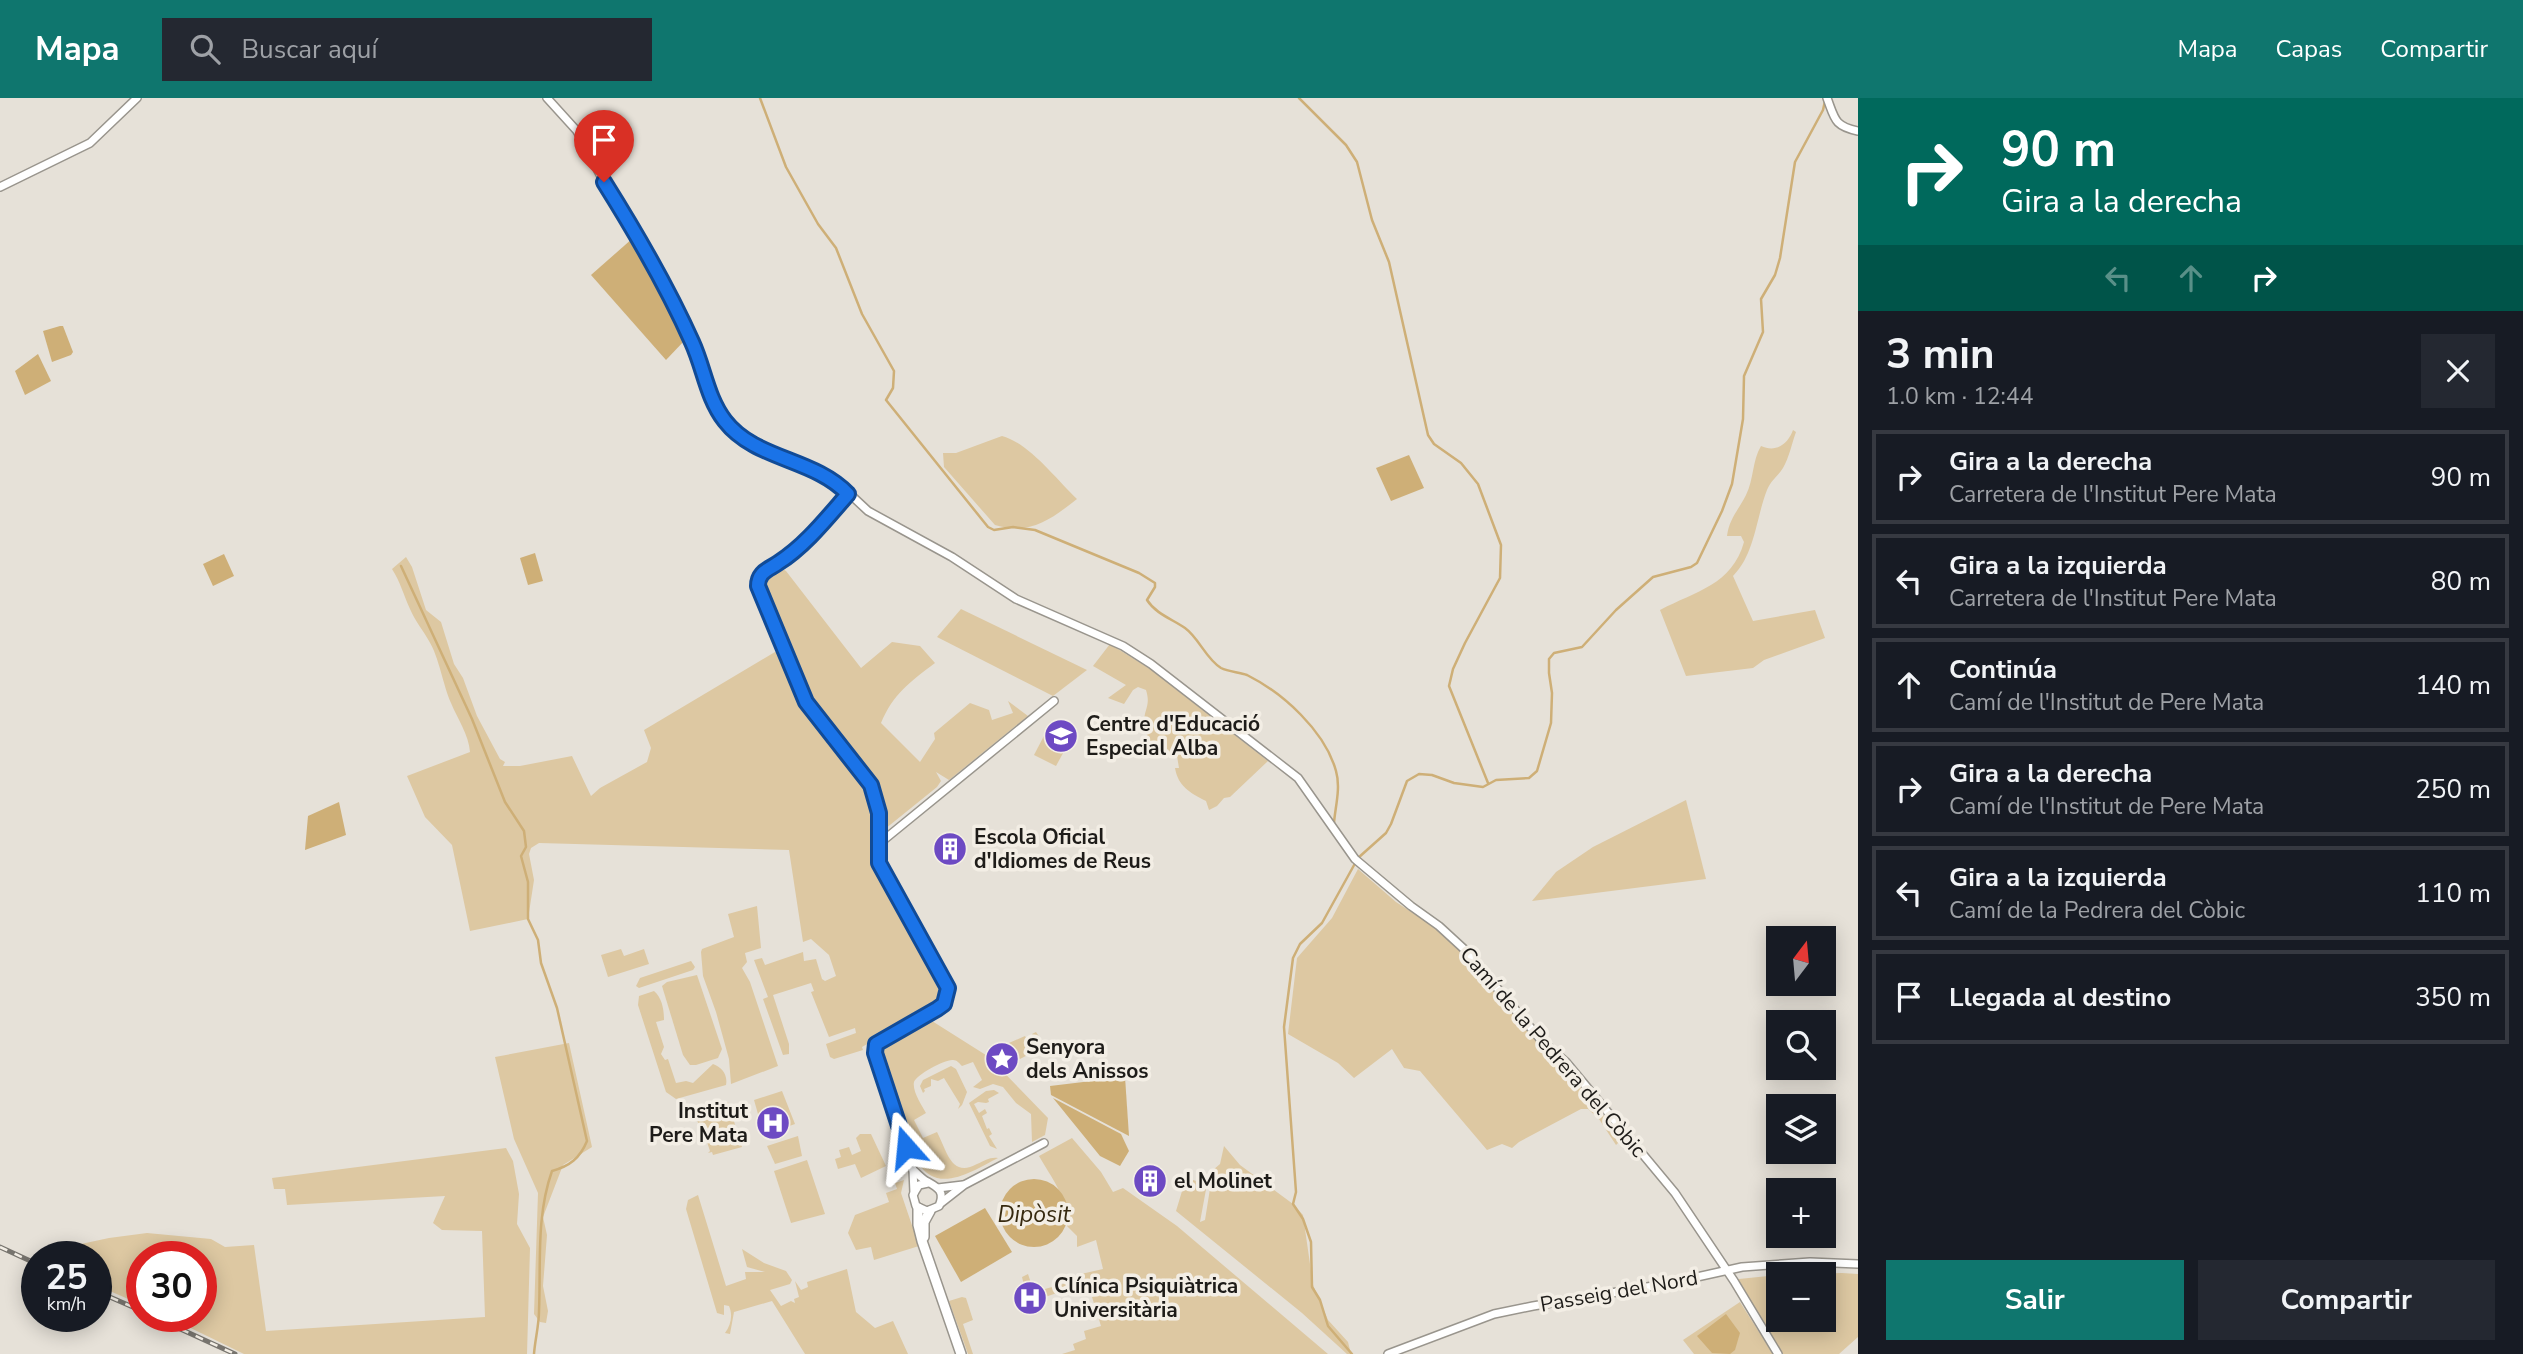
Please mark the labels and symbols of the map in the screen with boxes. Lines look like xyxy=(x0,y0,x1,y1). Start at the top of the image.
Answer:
pin xyxy=(574,110,634,182)
place label: Centre d'Educació Especial Alba xyxy=(1086,710,1260,762)
school or university icon: Centre d'Educació Especial Alba xyxy=(1042,717,1080,755)
place label: Escola Oficial d'Idiomes de Reus xyxy=(974,823,1151,875)
building icon: Escola Oficial d'Idiomes de Reus xyxy=(931,830,969,868)
north arrow xyxy=(1766,926,1836,996)
street label: Camí de la Pedrera del Còbic xyxy=(1454,941,1652,1163)
place label: Senyora dels Anissos xyxy=(1026,1033,1149,1085)
place icon: Senyora dels Anissos xyxy=(983,1040,1021,1078)
place label: Institut Pere Mata xyxy=(649,1097,749,1149)
hospital icon: Institut Pere Mata xyxy=(754,1104,792,1142)
position arrow xyxy=(869,1110,943,1184)
building icon: el Molinet xyxy=(1131,1162,1169,1200)
place label: el Molinet xyxy=(1174,1167,1273,1195)
water label: Dipòsit xyxy=(997,1199,1071,1230)
speed limit sign: 30 xyxy=(126,1241,217,1332)
street label: Passeig del Nord xyxy=(1538,1263,1700,1319)
place label: Clínica Psiquiàtrica Universitària xyxy=(1054,1272,1238,1324)
hospital icon: Clínica Psiquiàtrica Universitària xyxy=(1011,1279,1049,1317)

